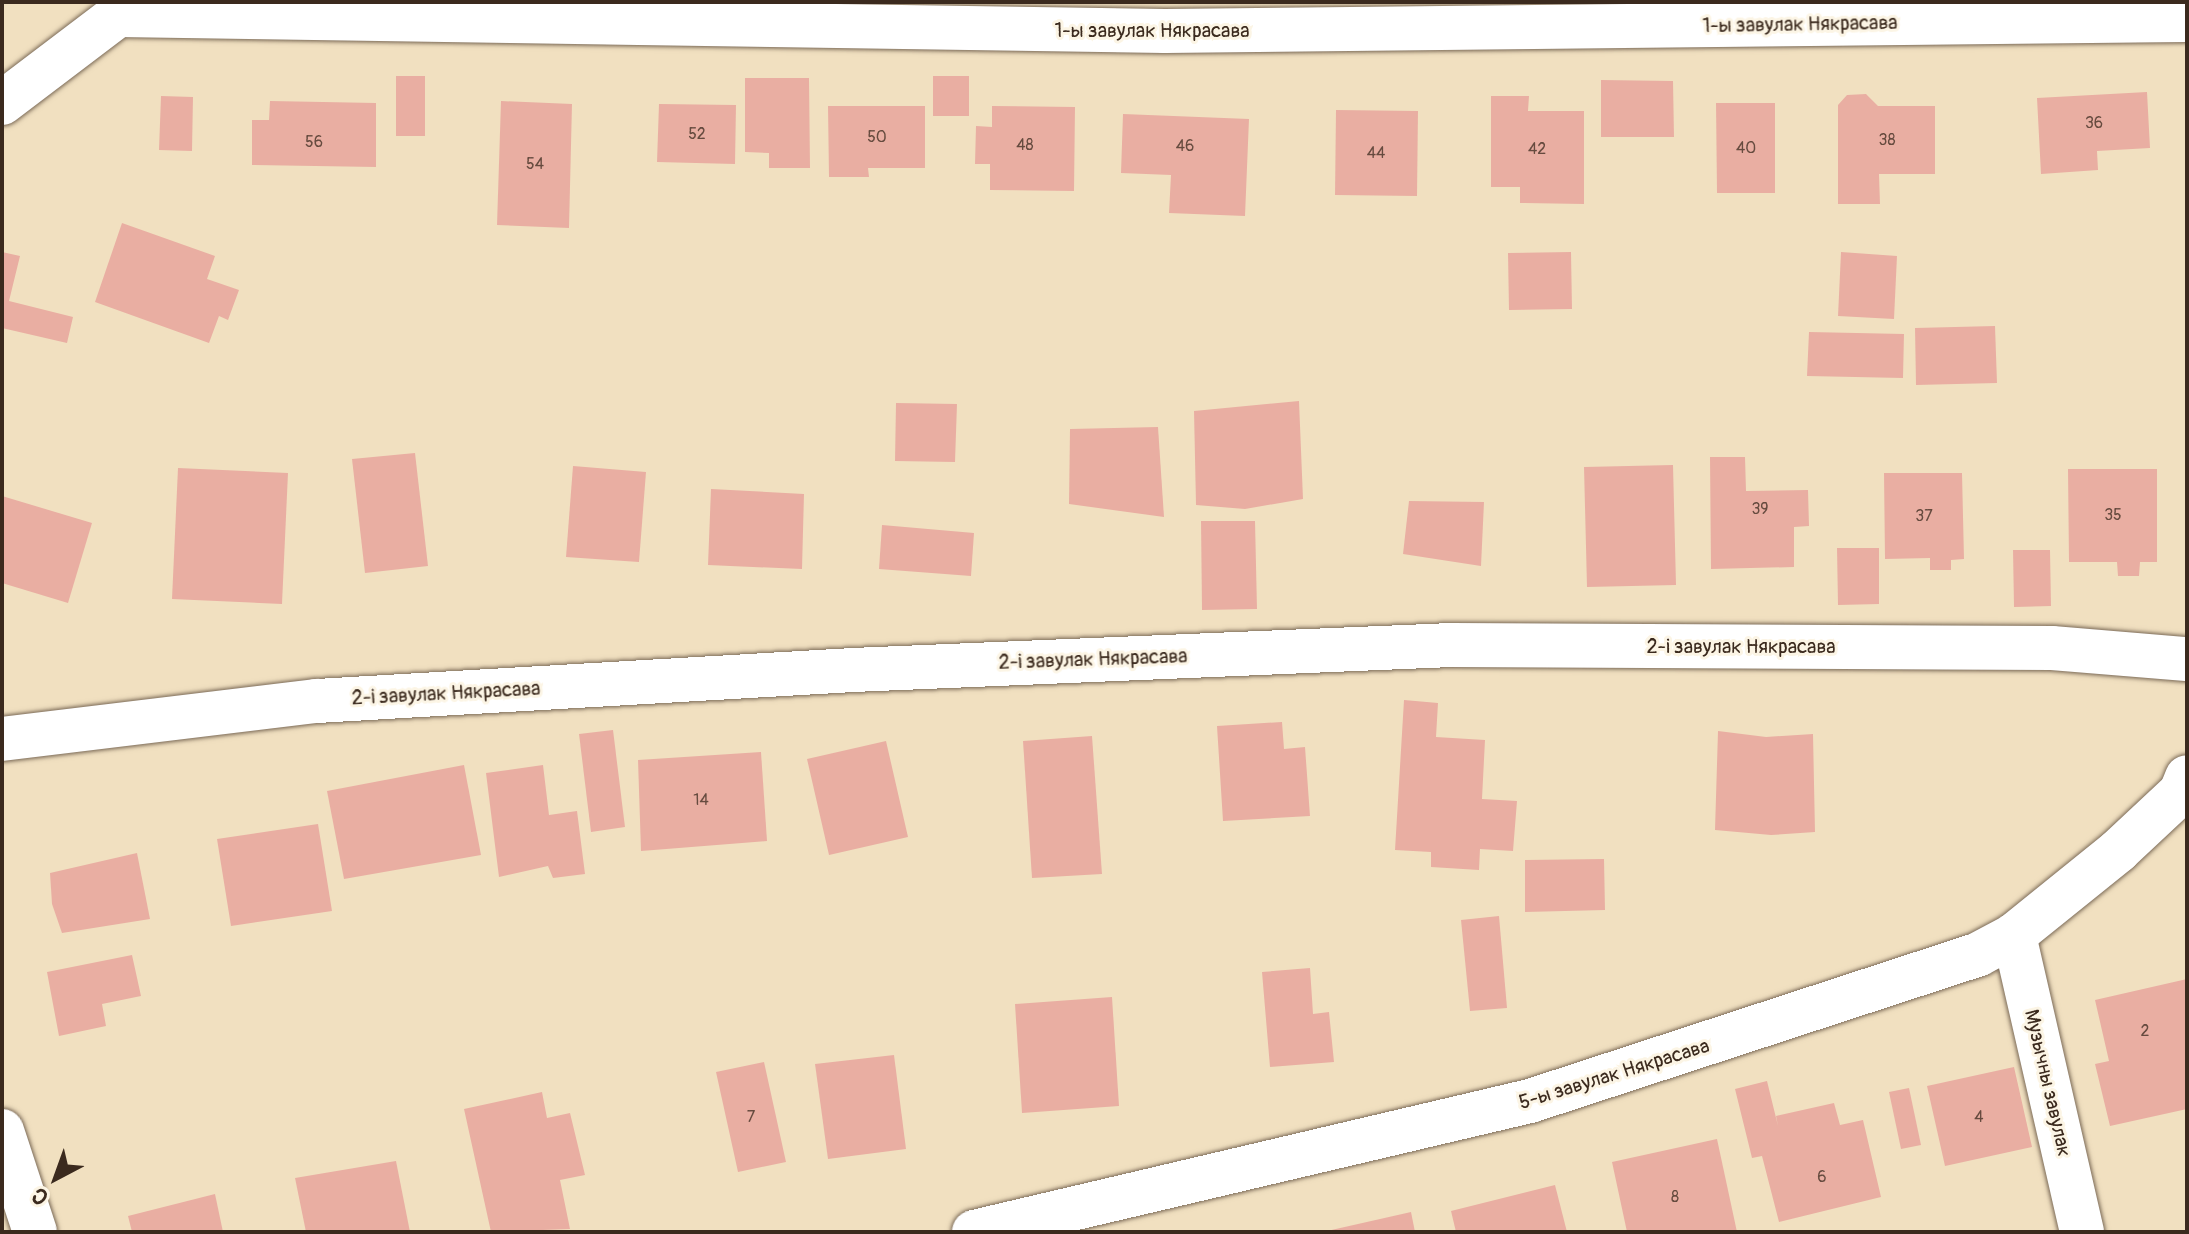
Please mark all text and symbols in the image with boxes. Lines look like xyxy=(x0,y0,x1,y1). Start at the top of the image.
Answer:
street label: 1-ы завулак Някрасава xyxy=(1702,10,1898,38)
street label: 1-ы завулак Някрасава xyxy=(1054,18,1250,42)
house number: 36 xyxy=(2085,113,2103,133)
house number: 52 xyxy=(688,124,706,144)
house number: 50 xyxy=(867,127,887,147)
house number: 38 xyxy=(1879,130,1895,150)
house number: 56 xyxy=(305,132,323,152)
house number: 48 xyxy=(1016,135,1034,155)
house number: 46 xyxy=(1176,136,1194,156)
house number: 40 xyxy=(1736,138,1756,158)
house number: 42 xyxy=(1528,139,1546,159)
house number: 44 xyxy=(1367,143,1385,163)
house number: 54 xyxy=(526,154,544,174)
house number: 39 xyxy=(1751,499,1769,519)
house number: 35 xyxy=(2104,505,2122,525)
house number: 37 xyxy=(1915,506,1933,526)
street label: 2-і завулак Някрасава xyxy=(1646,634,1836,658)
street label: 2-і завулак Някрасава xyxy=(998,644,1188,674)
street label: 2-і завулак Някрасава xyxy=(351,676,541,710)
house number: 14 xyxy=(693,790,709,810)
street label: Музычны завулак xyxy=(2019,1007,2077,1159)
house number: 2 xyxy=(2141,1021,2149,1041)
street label: 5-ы завулак Някрасава xyxy=(1516,1034,1712,1114)
house number: 7 xyxy=(747,1107,755,1127)
house number: 4 xyxy=(1974,1107,1984,1127)
north arrow xyxy=(16,1138,96,1218)
house number: 6 xyxy=(1817,1167,1827,1187)
text: С xyxy=(26,1181,55,1211)
house number: 8 xyxy=(1671,1187,1679,1207)

